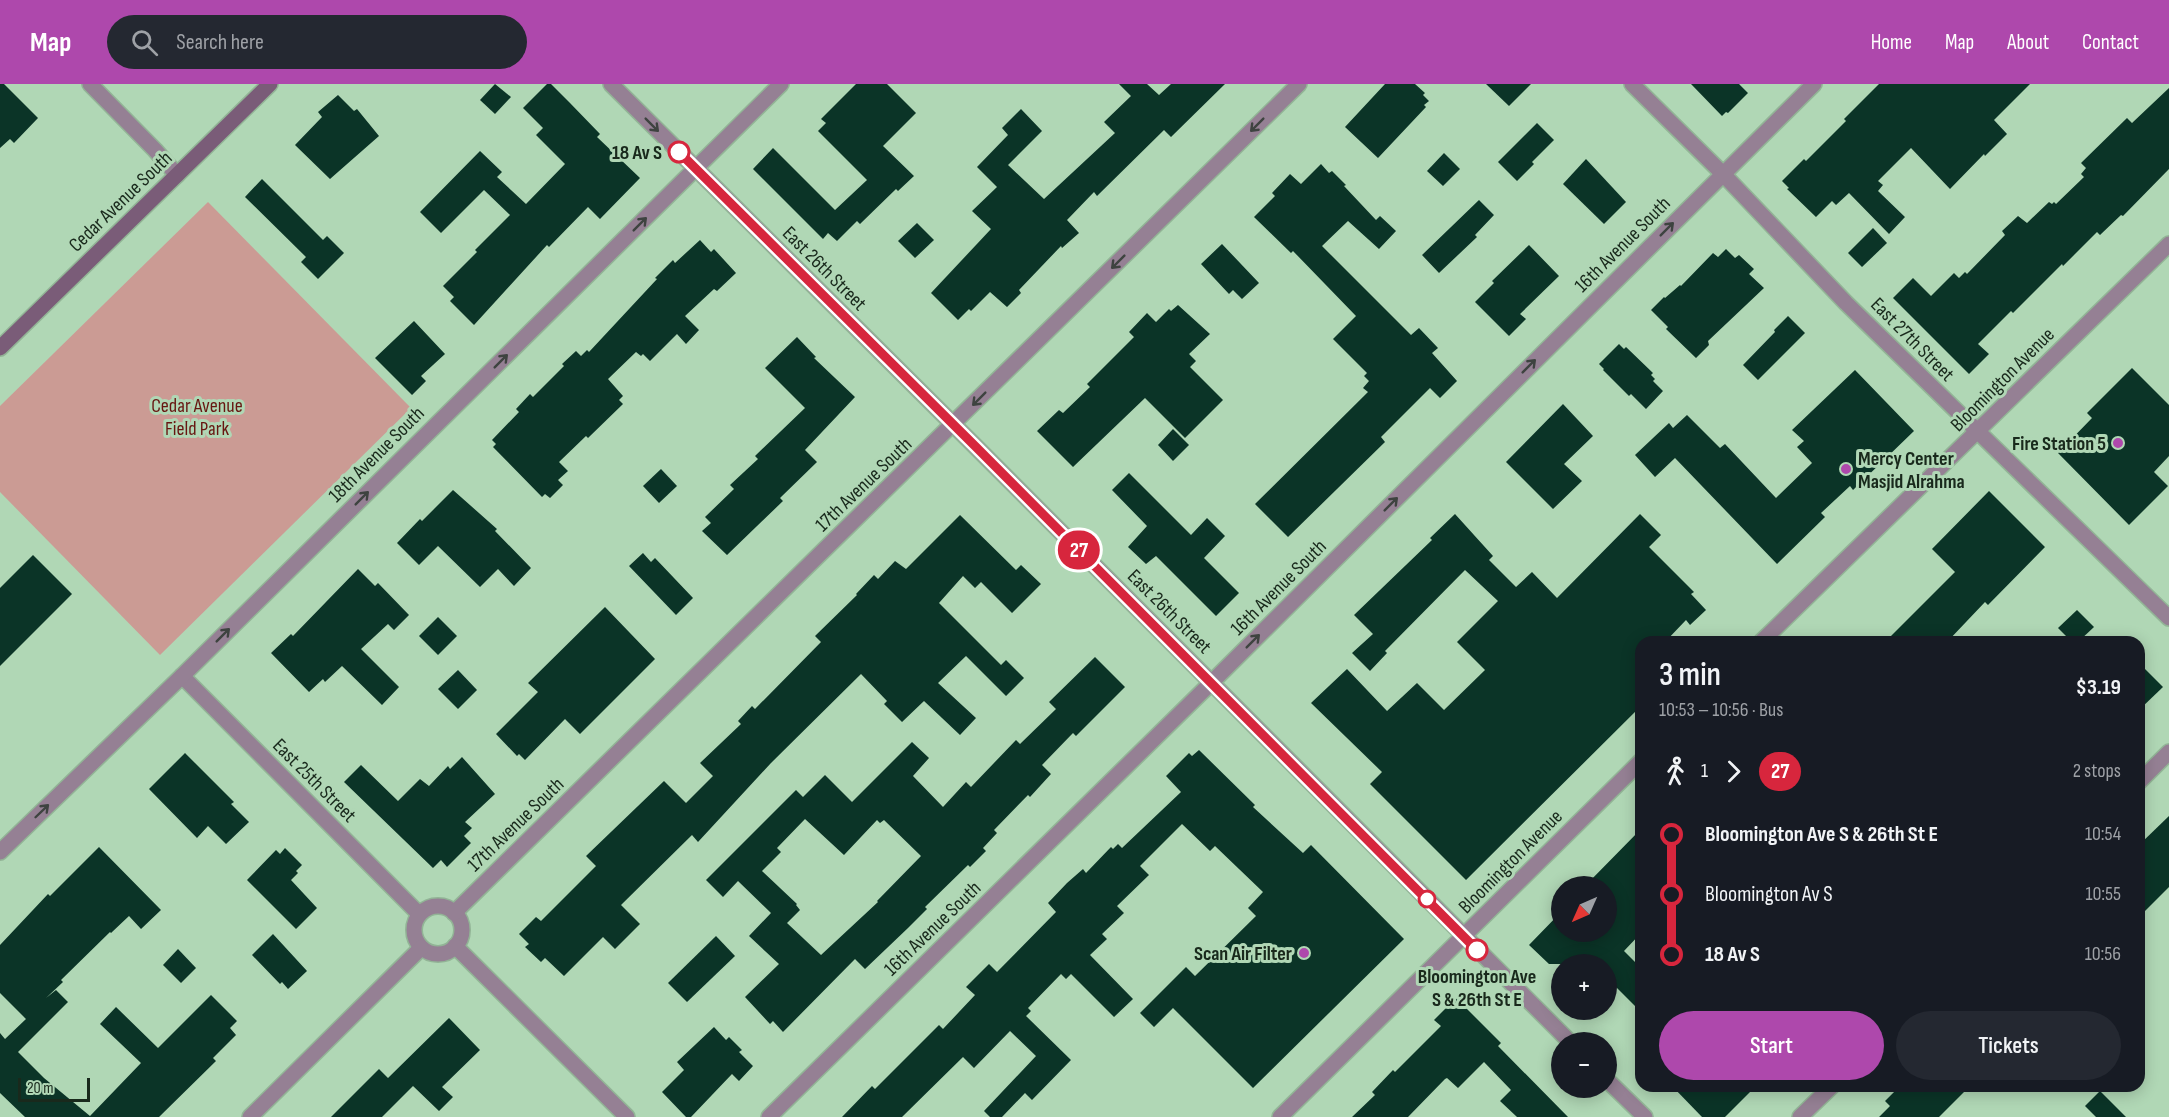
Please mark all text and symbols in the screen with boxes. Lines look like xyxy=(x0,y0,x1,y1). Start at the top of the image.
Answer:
search box xyxy=(107,15,527,69)
text: Map xyxy=(30,26,71,59)
icon: search xyxy=(128,26,161,59)
text: Search here xyxy=(176,29,264,56)
text: Home xyxy=(1871,30,1912,55)
text: Map xyxy=(1945,30,1974,55)
text: About xyxy=(2007,30,2049,55)
text: Contact xyxy=(2082,30,2139,55)
one-way arrow xyxy=(645,118,660,133)
one-way arrow xyxy=(1250,118,1265,132)
place label: 18 Av S xyxy=(612,141,662,165)
marker: 18 Av S xyxy=(668,141,690,163)
street label: Cedar Avenue South xyxy=(64,146,177,257)
street label: 16th Avenue South xyxy=(1570,192,1676,298)
one-way arrow xyxy=(632,216,647,231)
one-way arrow xyxy=(1660,221,1675,236)
street label: East 26th Street xyxy=(777,222,871,316)
one-way arrow xyxy=(1111,255,1126,269)
street label: East 27th Street xyxy=(1865,293,1959,387)
street label: Bloomington Avenue xyxy=(1946,323,2060,437)
one-way arrow xyxy=(493,353,508,368)
one-way arrow xyxy=(1522,359,1537,374)
one-way arrow xyxy=(972,391,987,406)
park label: Cedar Avenue Field Park xyxy=(151,394,243,441)
street label: 18th Avenue South xyxy=(324,402,430,508)
place label: Fire Station 5 xyxy=(2012,432,2106,456)
street label: 17th Avenue South xyxy=(810,433,917,537)
marker: Fire Station 5 xyxy=(2111,436,2125,450)
place label: Mercy Center Masjid Alrahma xyxy=(1858,447,1965,494)
marker: Mercy Center Masjid Alrahma xyxy=(1839,462,1853,476)
one-way arrow xyxy=(355,490,370,505)
one-way arrow xyxy=(1383,496,1398,511)
line badge: 27 xyxy=(1052,530,1106,570)
street label: 16th Avenue South xyxy=(1226,535,1332,641)
text: 27 xyxy=(1070,538,1088,563)
street label: East 26th Street xyxy=(1122,565,1216,659)
one-way arrow xyxy=(216,627,231,642)
one-way arrow xyxy=(1245,634,1260,649)
text: 3 min xyxy=(1659,655,1721,695)
text: $3.19 xyxy=(2076,674,2121,701)
text: 10:53 – 10:56 · Bus xyxy=(1659,698,1783,722)
street label: East 25th Street xyxy=(267,734,361,828)
icon: walk xyxy=(1659,755,1692,788)
icon: forward xyxy=(1717,755,1750,788)
text: 1 xyxy=(1701,759,1708,783)
text: 27 xyxy=(1771,759,1789,784)
text: 2 stops xyxy=(2073,759,2121,783)
street label: 17th Avenue South xyxy=(462,773,569,877)
one-way arrow xyxy=(34,804,49,819)
street label: Bloomington Avenue xyxy=(1454,805,1568,919)
text: Bloomington Ave S & 26th St E xyxy=(1705,821,1938,848)
text: 10:54 xyxy=(2085,822,2121,846)
street label: 16th Avenue South xyxy=(879,876,986,981)
north arrow xyxy=(1551,876,1617,942)
map controls xyxy=(1551,876,1617,1098)
text: Bloomington Av S xyxy=(1705,881,1833,908)
text: 10:55 xyxy=(2086,882,2121,906)
unlabelled marker xyxy=(1418,890,1436,908)
marker: Bloomington Ave S & 26th St E xyxy=(1466,939,1488,961)
text: 18 Av S xyxy=(1705,941,1760,968)
place label: Scan Air Filter xyxy=(1194,942,1292,966)
text: 10:56 xyxy=(2085,942,2121,966)
marker: Scan Air Filter xyxy=(1297,946,1311,960)
button: + xyxy=(1551,954,1617,1020)
place label: Bloomington Ave S & 26th St E xyxy=(1418,965,1536,1012)
button: Start xyxy=(1659,1011,1884,1080)
button: Tickets xyxy=(1896,1011,2121,1080)
button: − xyxy=(1551,1032,1617,1098)
scale bar xyxy=(18,1075,90,1102)
text: 20 m xyxy=(27,1079,54,1098)

